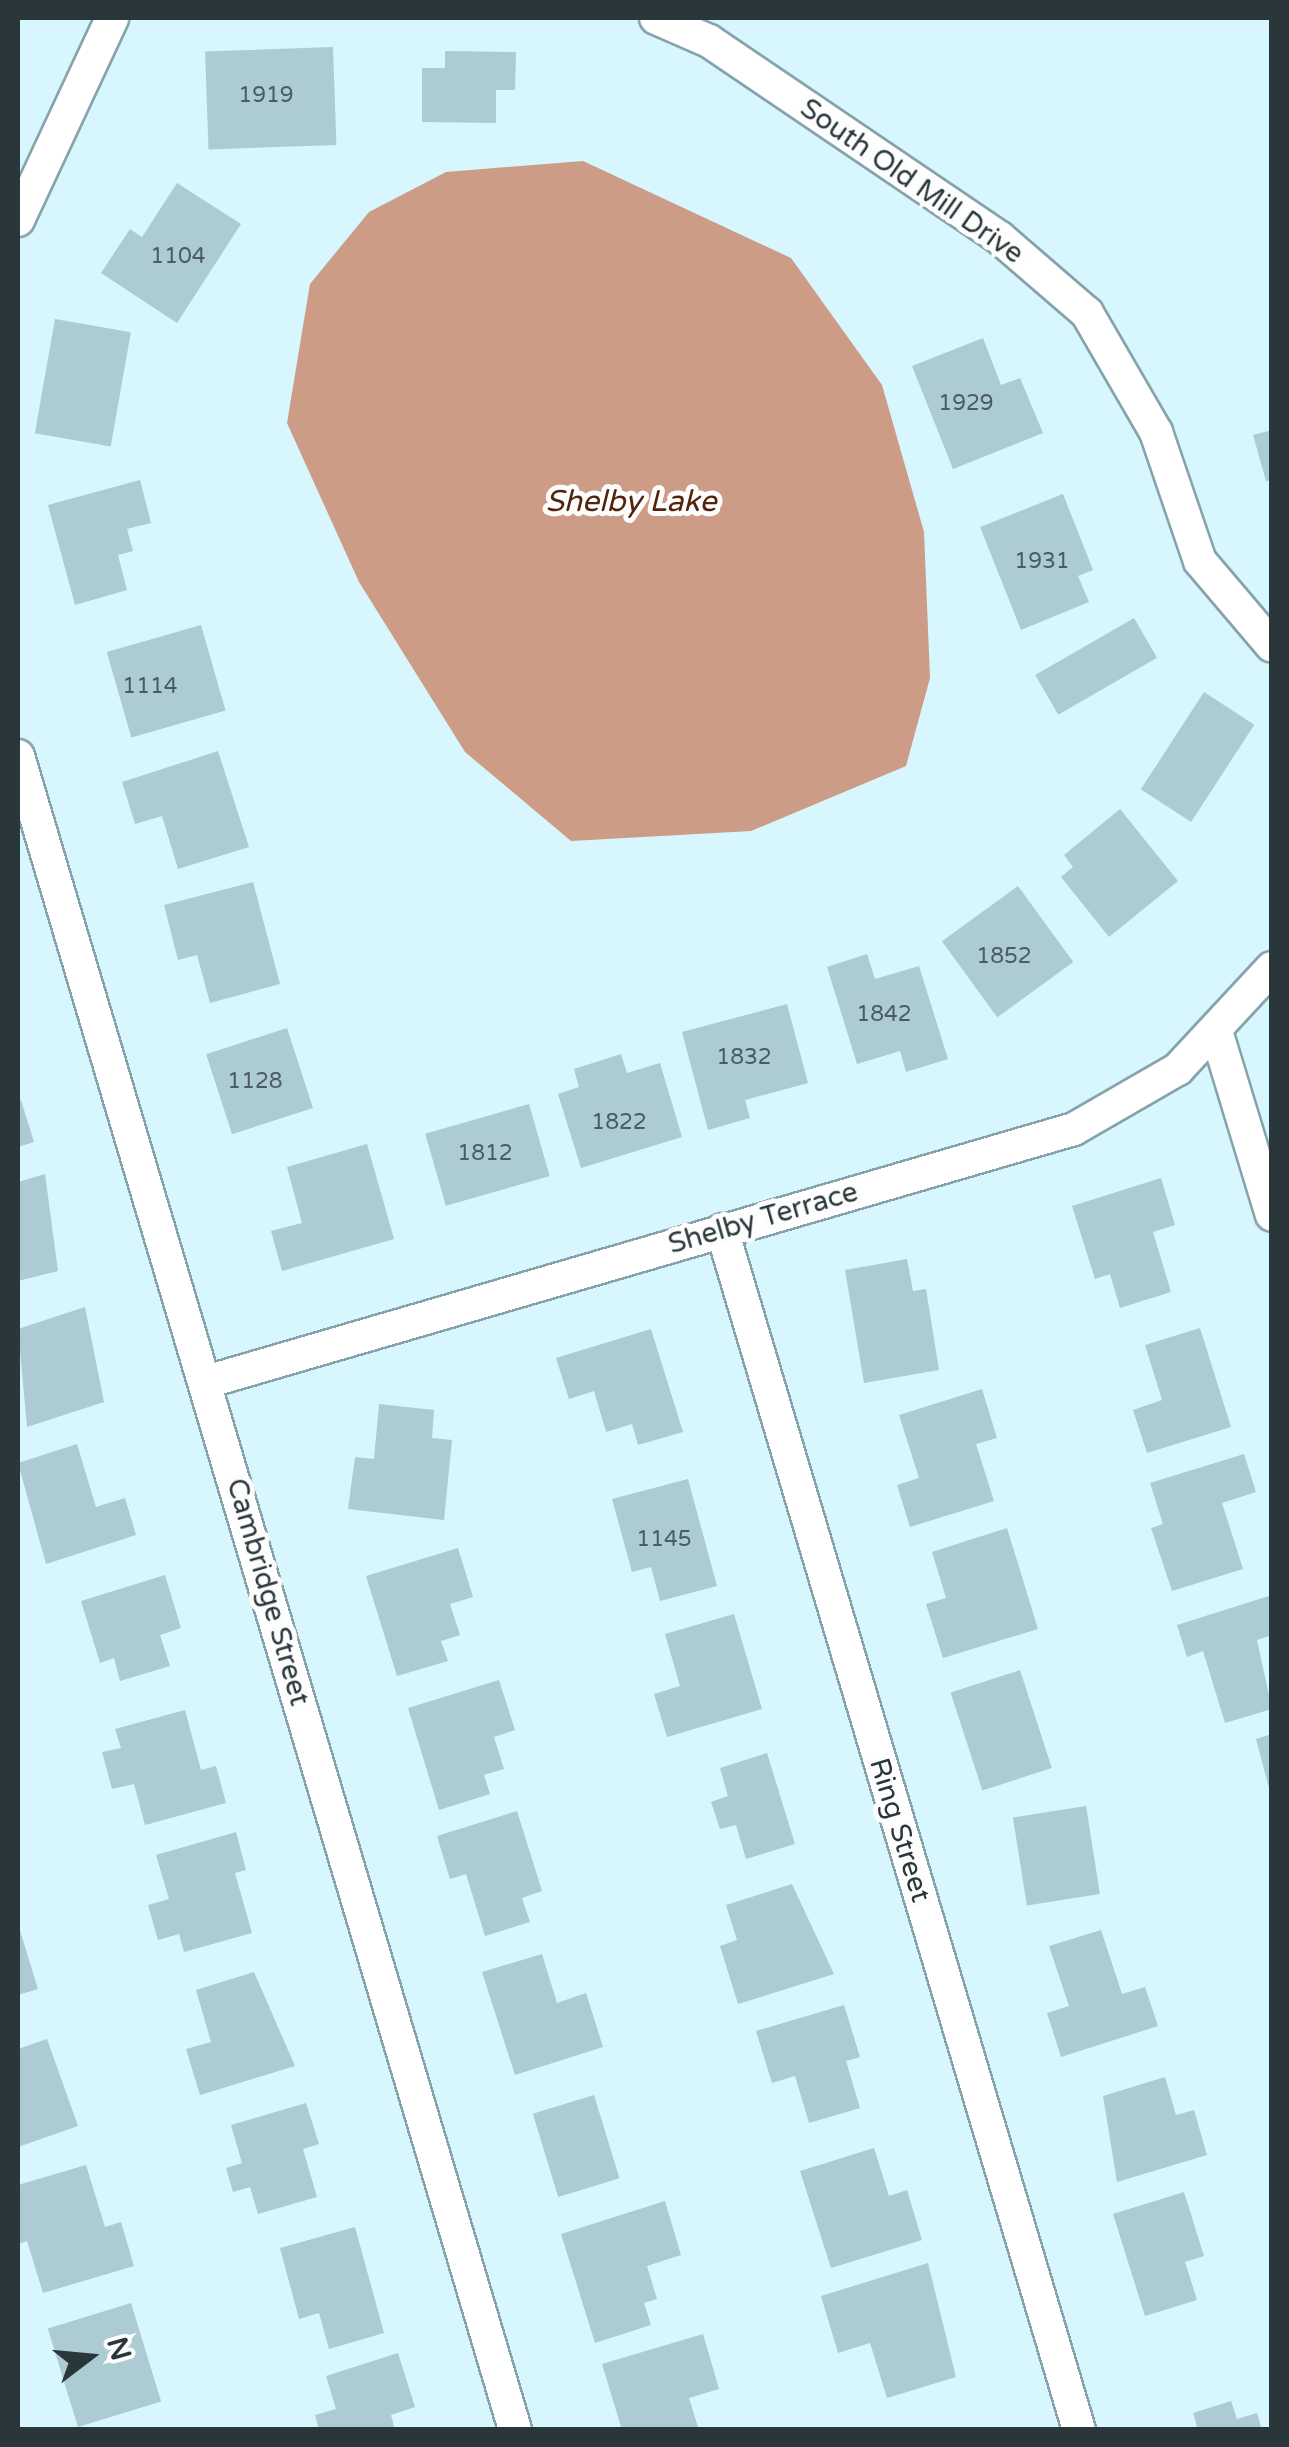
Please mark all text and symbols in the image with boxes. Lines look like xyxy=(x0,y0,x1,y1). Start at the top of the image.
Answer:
house number: 1919 xyxy=(238,83,294,109)
street label: South Old Mill Drive xyxy=(794,91,1030,271)
house number: 1104 xyxy=(150,244,206,270)
house number: 1929 xyxy=(938,391,994,417)
water label: Shelby Lake xyxy=(546,484,716,520)
house number: 1931 xyxy=(1014,549,1070,575)
house number: 1114 xyxy=(122,674,178,700)
house number: 1852 xyxy=(976,944,1032,970)
house number: 1842 xyxy=(856,1002,912,1028)
house number: 1832 xyxy=(716,1045,772,1071)
house number: 1128 xyxy=(227,1069,283,1095)
house number: 1822 xyxy=(591,1110,647,1136)
house number: 1812 xyxy=(457,1141,513,1167)
street label: Shelby Terrace xyxy=(664,1175,862,1261)
street label: Cambridge Street xyxy=(219,1475,317,1709)
house number: 1145 xyxy=(636,1527,692,1553)
street label: Ring Street xyxy=(862,1754,938,1906)
north arrow xyxy=(40,2307,140,2407)
text: N xyxy=(99,2333,138,2364)

